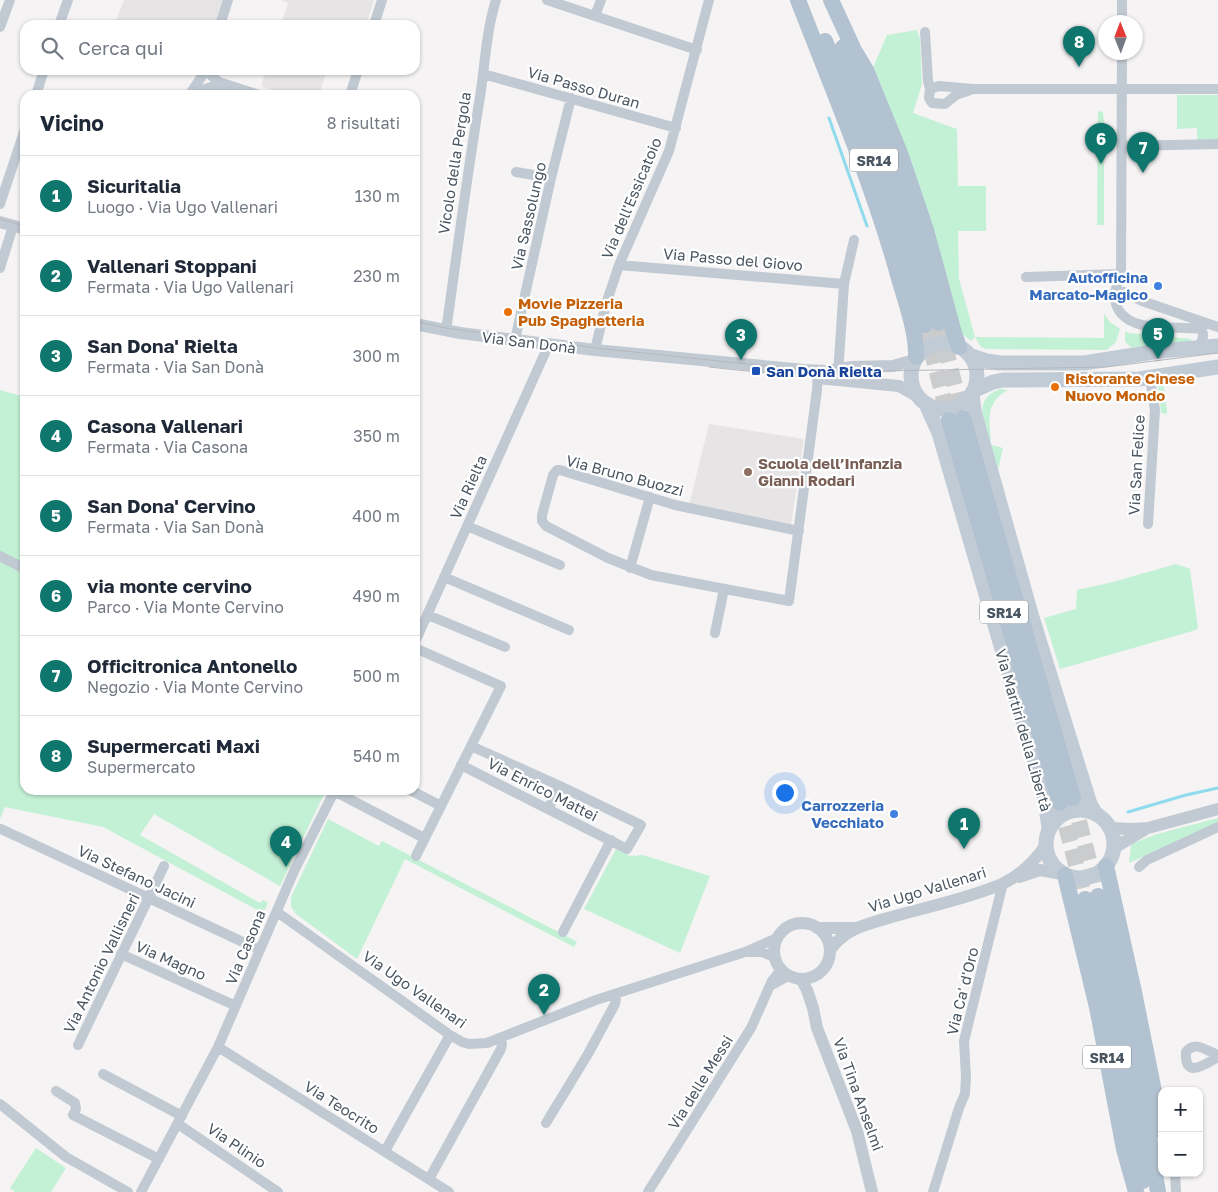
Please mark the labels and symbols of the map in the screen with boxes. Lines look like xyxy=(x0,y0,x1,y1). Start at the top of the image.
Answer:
north arrow xyxy=(1098,15,1143,60)
pin: 8 xyxy=(1063,26,1095,67)
street label: Via Passo Duran xyxy=(526,62,642,112)
street label: Vicolo della Pergola xyxy=(434,90,474,236)
pin: 6 xyxy=(1085,123,1117,164)
pin: 7 xyxy=(1127,132,1159,173)
street label: Via dell'Essicatoio xyxy=(597,135,665,261)
road number: SR14 xyxy=(850,148,898,172)
street label: Via Sassolungo xyxy=(507,160,549,272)
street label: Via Passo del Giovo xyxy=(662,244,804,274)
place label: Autofficina Marcato-Magico xyxy=(1029,268,1148,303)
marker: Autofficina Marcato-Magico xyxy=(1152,280,1164,292)
place label: Movie Pizzeria Pub Spaghetteria xyxy=(518,294,645,329)
marker: Movie Pizzeria Pub Spaghetteria xyxy=(502,306,514,318)
pin: 5 xyxy=(1142,318,1174,359)
pin: 3 xyxy=(725,319,757,360)
street label: Via San Donà xyxy=(481,327,577,357)
place label: San Donà Rielta xyxy=(766,362,882,380)
marker: San Donà Rielta xyxy=(750,365,762,377)
place label: Ristorante Cinese Nuovo Mondo xyxy=(1065,369,1195,404)
marker: Ristorante Cinese Nuovo Mondo xyxy=(1049,381,1061,393)
street label: Via San Felice xyxy=(1124,414,1148,516)
street label: Via Bruno Buozzi xyxy=(564,451,686,499)
street label: Via Rielta xyxy=(446,452,490,522)
place label: Scuola dell’Infanzia Gianni Rodari xyxy=(758,454,902,489)
marker: Scuola dell’Infanzia Gianni Rodari xyxy=(742,466,754,478)
road number: SR14 xyxy=(980,600,1028,624)
street label: Via Martiri della Libertà xyxy=(992,647,1056,813)
street label: Via Enrico Mattei xyxy=(485,753,601,825)
your location xyxy=(772,780,798,806)
place label: Carrozzeria Vecchiato xyxy=(801,796,884,831)
marker: Carrozzeria Vecchiato xyxy=(888,808,900,820)
pin: 1 xyxy=(948,808,980,849)
pin: 4 xyxy=(270,826,302,867)
street label: Via Stefano Jacini xyxy=(75,841,199,911)
street label: Via Ugo Vallenari xyxy=(866,862,988,916)
street label: Via Antonio Vallisneri xyxy=(59,890,143,1036)
street label: Via Casona xyxy=(221,907,269,987)
street label: Via Magno xyxy=(133,937,209,983)
street label: Via Ca' d'Oro xyxy=(942,945,982,1037)
street label: Via Ugo Vallenari xyxy=(360,946,470,1032)
pin: 2 xyxy=(528,974,560,1015)
street label: Via delle Messi xyxy=(664,1032,736,1132)
street label: Via Tina Anselmi xyxy=(830,1035,888,1153)
road number: SR14 xyxy=(1083,1046,1131,1068)
street label: Via Teocrito xyxy=(301,1077,383,1137)
street label: Via Plinio xyxy=(204,1119,270,1171)

